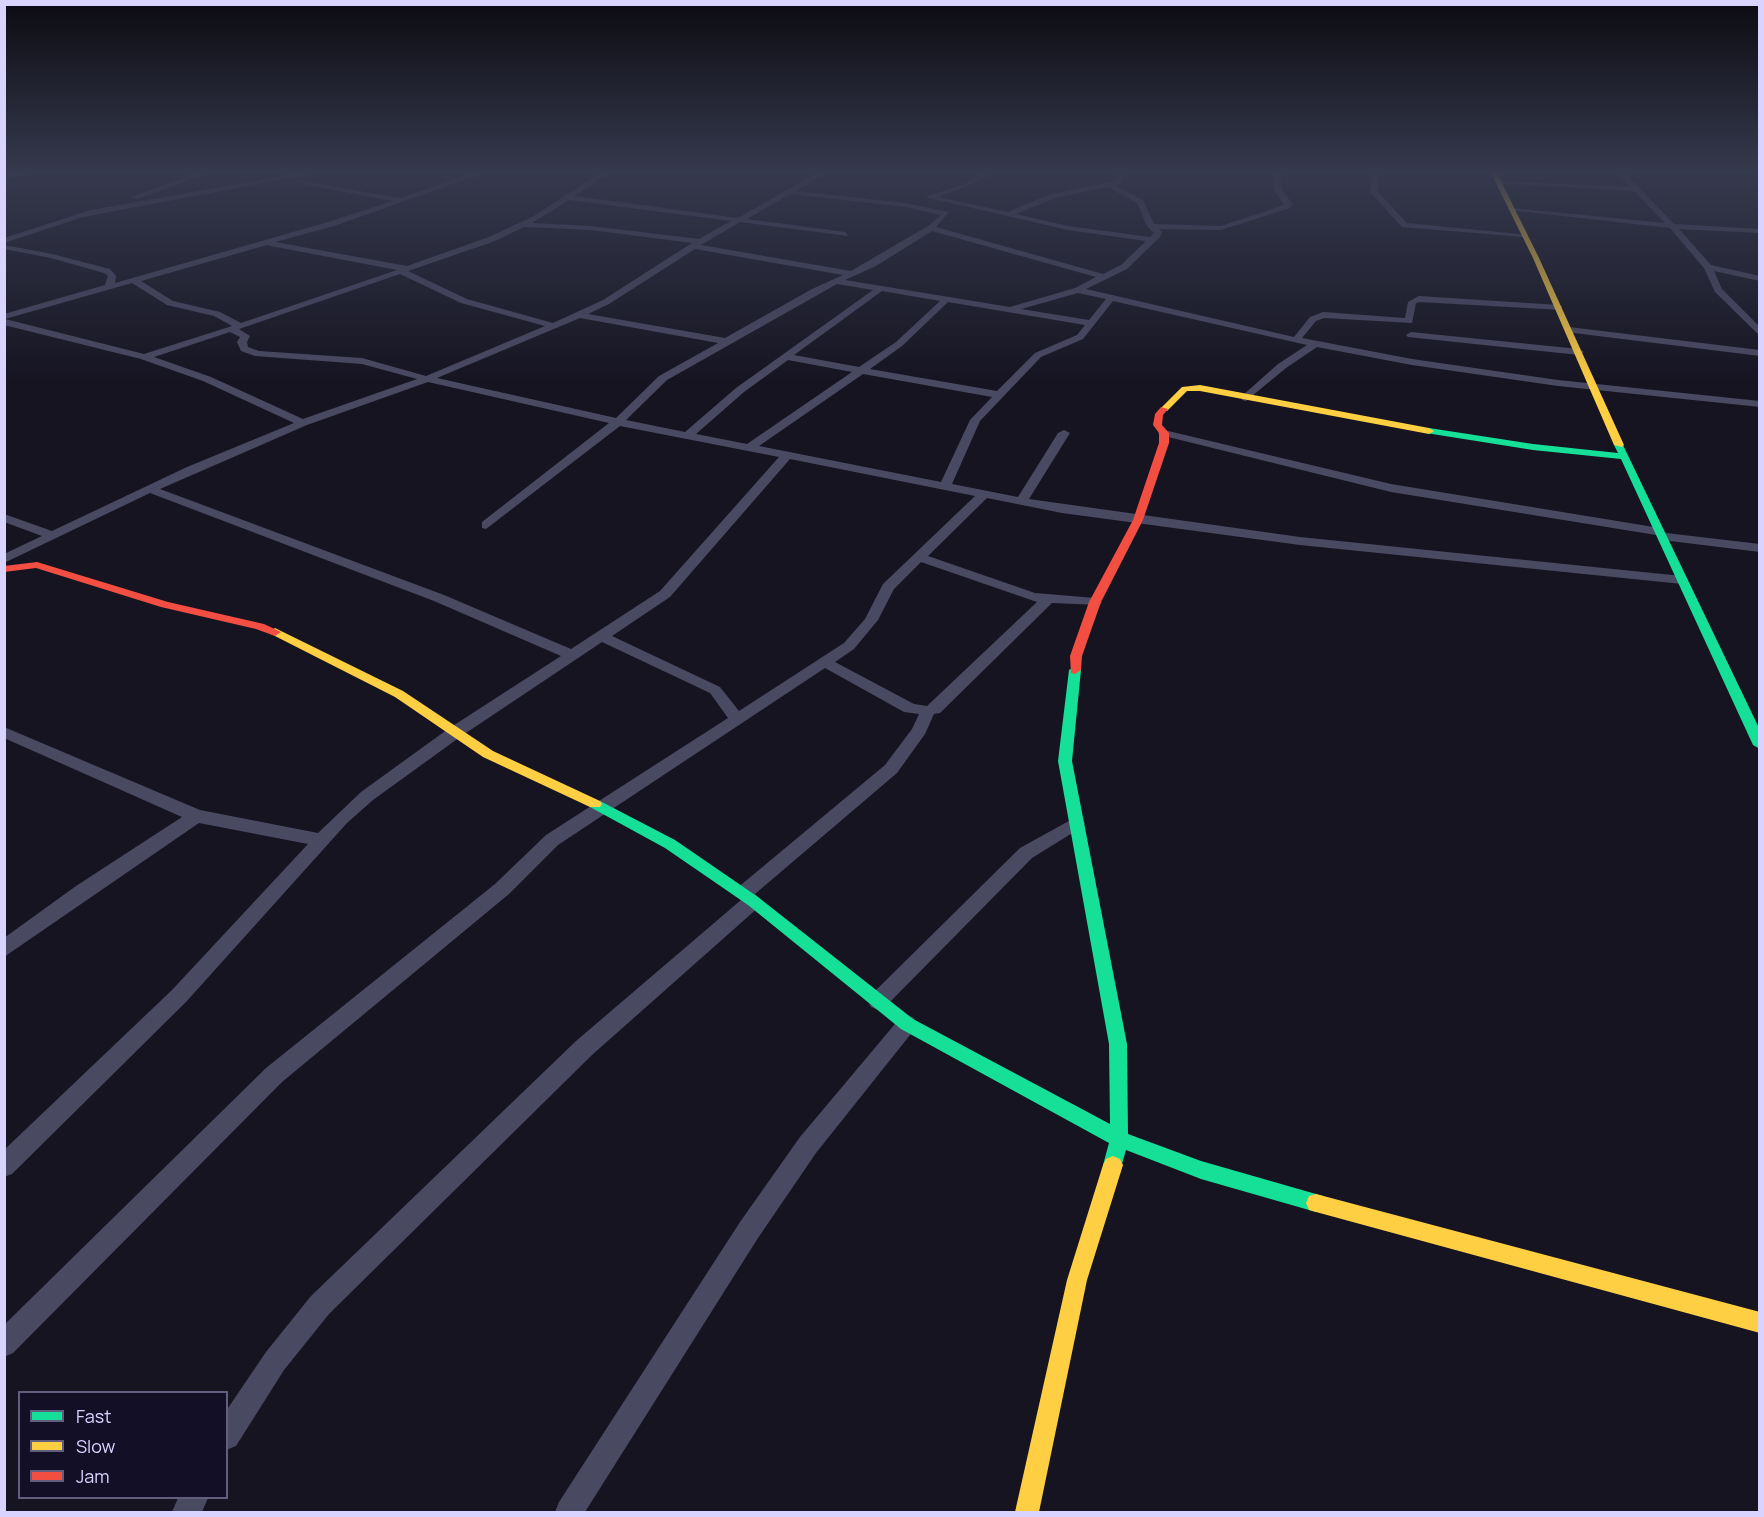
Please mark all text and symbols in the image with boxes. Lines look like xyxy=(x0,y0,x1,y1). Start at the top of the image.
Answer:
legend xyxy=(18,1391,228,1499)
text: Fast xyxy=(76,1404,111,1428)
text: Slow xyxy=(76,1434,115,1458)
text: Jam xyxy=(76,1464,110,1488)

